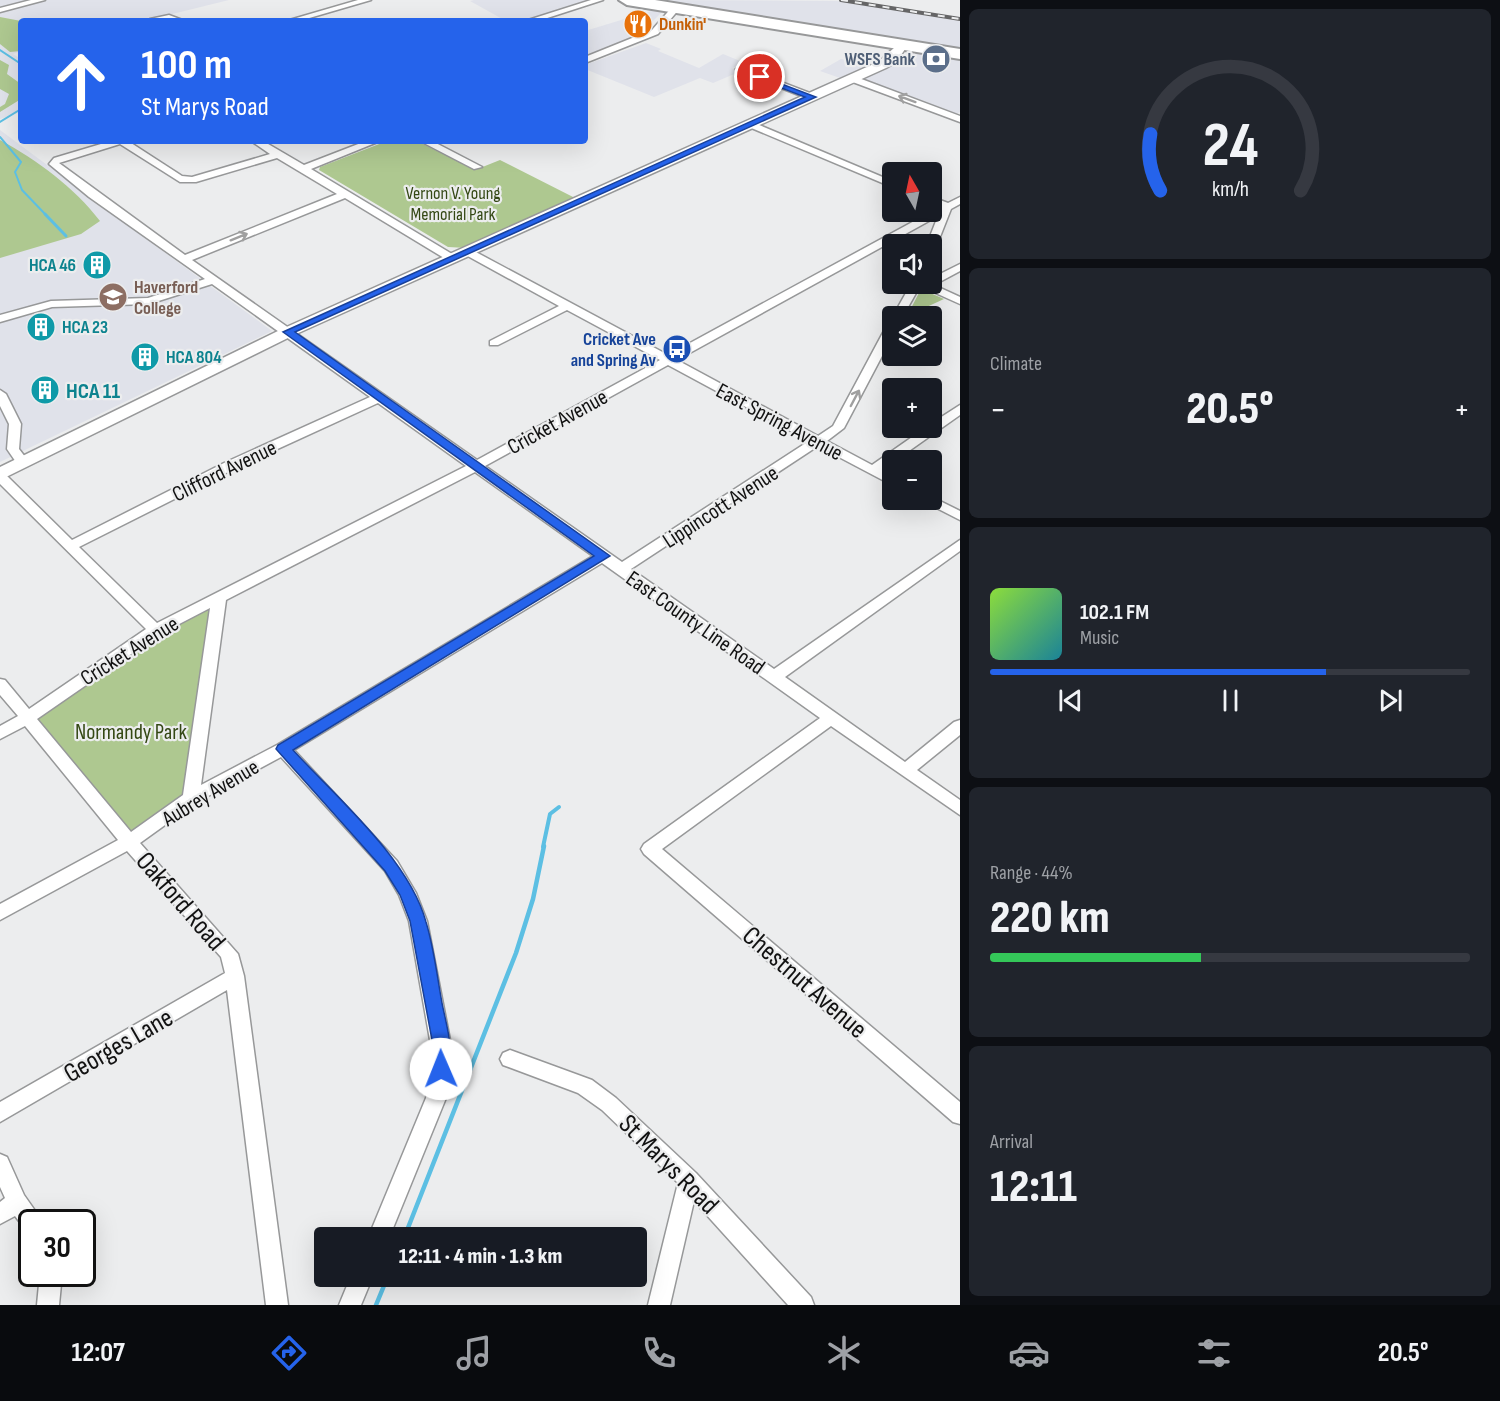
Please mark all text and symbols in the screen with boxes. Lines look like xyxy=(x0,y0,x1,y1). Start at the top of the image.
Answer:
restaurant icon: Dunkin' xyxy=(622,8,654,40)
place label: Dunkin' xyxy=(659,14,706,35)
text: 100 m xyxy=(141,40,232,91)
icon: ahead xyxy=(42,42,120,120)
bank icon: WSFS Bank xyxy=(920,43,952,75)
place label: WSFS Bank xyxy=(844,49,915,70)
pin xyxy=(734,51,785,102)
icon: arrive xyxy=(743,60,776,93)
text: St Marys Road xyxy=(141,91,269,123)
one-way arrow xyxy=(898,93,916,104)
text: 24 xyxy=(1202,109,1258,184)
north arrow xyxy=(882,162,942,222)
map controls xyxy=(882,162,942,510)
text: km/h xyxy=(1211,177,1249,202)
park label: Vernon V. Young Memorial Park xyxy=(405,183,501,225)
one-way arrow xyxy=(230,231,248,242)
button: sound xyxy=(882,234,942,294)
building icon: HCA 46 xyxy=(81,249,113,281)
place label: HCA 46 xyxy=(29,255,76,276)
place label: Haverford College xyxy=(134,277,198,319)
school or university icon: Haverford College xyxy=(97,281,129,313)
button: layers xyxy=(882,306,942,366)
building icon: HCA 23 xyxy=(25,311,57,343)
place label: HCA 23 xyxy=(62,317,108,338)
place label: Cricket Ave and Spring Av xyxy=(571,329,656,371)
bus stop icon: Cricket Ave and Spring Av xyxy=(661,333,693,365)
building icon: HCA 804 xyxy=(129,341,161,373)
place label: HCA 804 xyxy=(166,347,222,368)
text: Climate xyxy=(990,352,1042,376)
building icon: HCA 11 xyxy=(29,374,61,406)
place label: HCA 11 xyxy=(66,378,120,405)
street label: East Spring Avenue xyxy=(711,378,847,467)
button: + xyxy=(882,378,942,438)
text: 20.5° xyxy=(1186,382,1274,437)
street label: Cricket Avenue xyxy=(503,384,613,461)
one-way arrow xyxy=(849,390,861,407)
text: − xyxy=(990,390,1006,430)
text: + xyxy=(1454,390,1470,430)
street label: Clifford Avenue xyxy=(168,434,281,508)
button: − xyxy=(882,450,942,510)
street label: Lippincott Avenue xyxy=(658,460,784,555)
street label: East County Line Road xyxy=(621,565,770,681)
text: 102.1 FM xyxy=(1080,599,1149,626)
street label: Cricket Avenue xyxy=(76,611,184,692)
text: Music xyxy=(1080,626,1119,650)
icon: previous xyxy=(1054,684,1087,717)
icon: pause xyxy=(1214,684,1247,717)
icon: next xyxy=(1374,684,1407,717)
park label: Normandy Park xyxy=(75,719,188,746)
street label: Aubrey Avenue xyxy=(157,754,264,833)
street label: Oakford Road xyxy=(129,846,232,957)
text: Range · 44% xyxy=(990,861,1073,885)
text: 220 km xyxy=(990,891,1110,946)
street label: Chestnut Avenue xyxy=(735,920,873,1046)
street label: Georges Lane xyxy=(58,1002,179,1090)
position arrow xyxy=(409,1037,473,1101)
street label: St Marys Road xyxy=(612,1108,725,1221)
text: Arrival xyxy=(990,1130,1033,1154)
text: 12:11 xyxy=(990,1160,1077,1215)
speed limit sign: 30 xyxy=(18,1209,96,1287)
text: 12:11 · 4 min · 1.3 km xyxy=(399,1243,562,1270)
icon: directions xyxy=(268,1332,310,1374)
icon: music xyxy=(453,1332,495,1374)
icon: phone xyxy=(638,1332,680,1374)
icon: climate xyxy=(823,1332,865,1374)
icon: car xyxy=(1008,1332,1050,1374)
icon: filters xyxy=(1193,1332,1235,1374)
text: 12:07 xyxy=(72,1337,125,1369)
text: 20.5° xyxy=(1378,1337,1428,1369)

